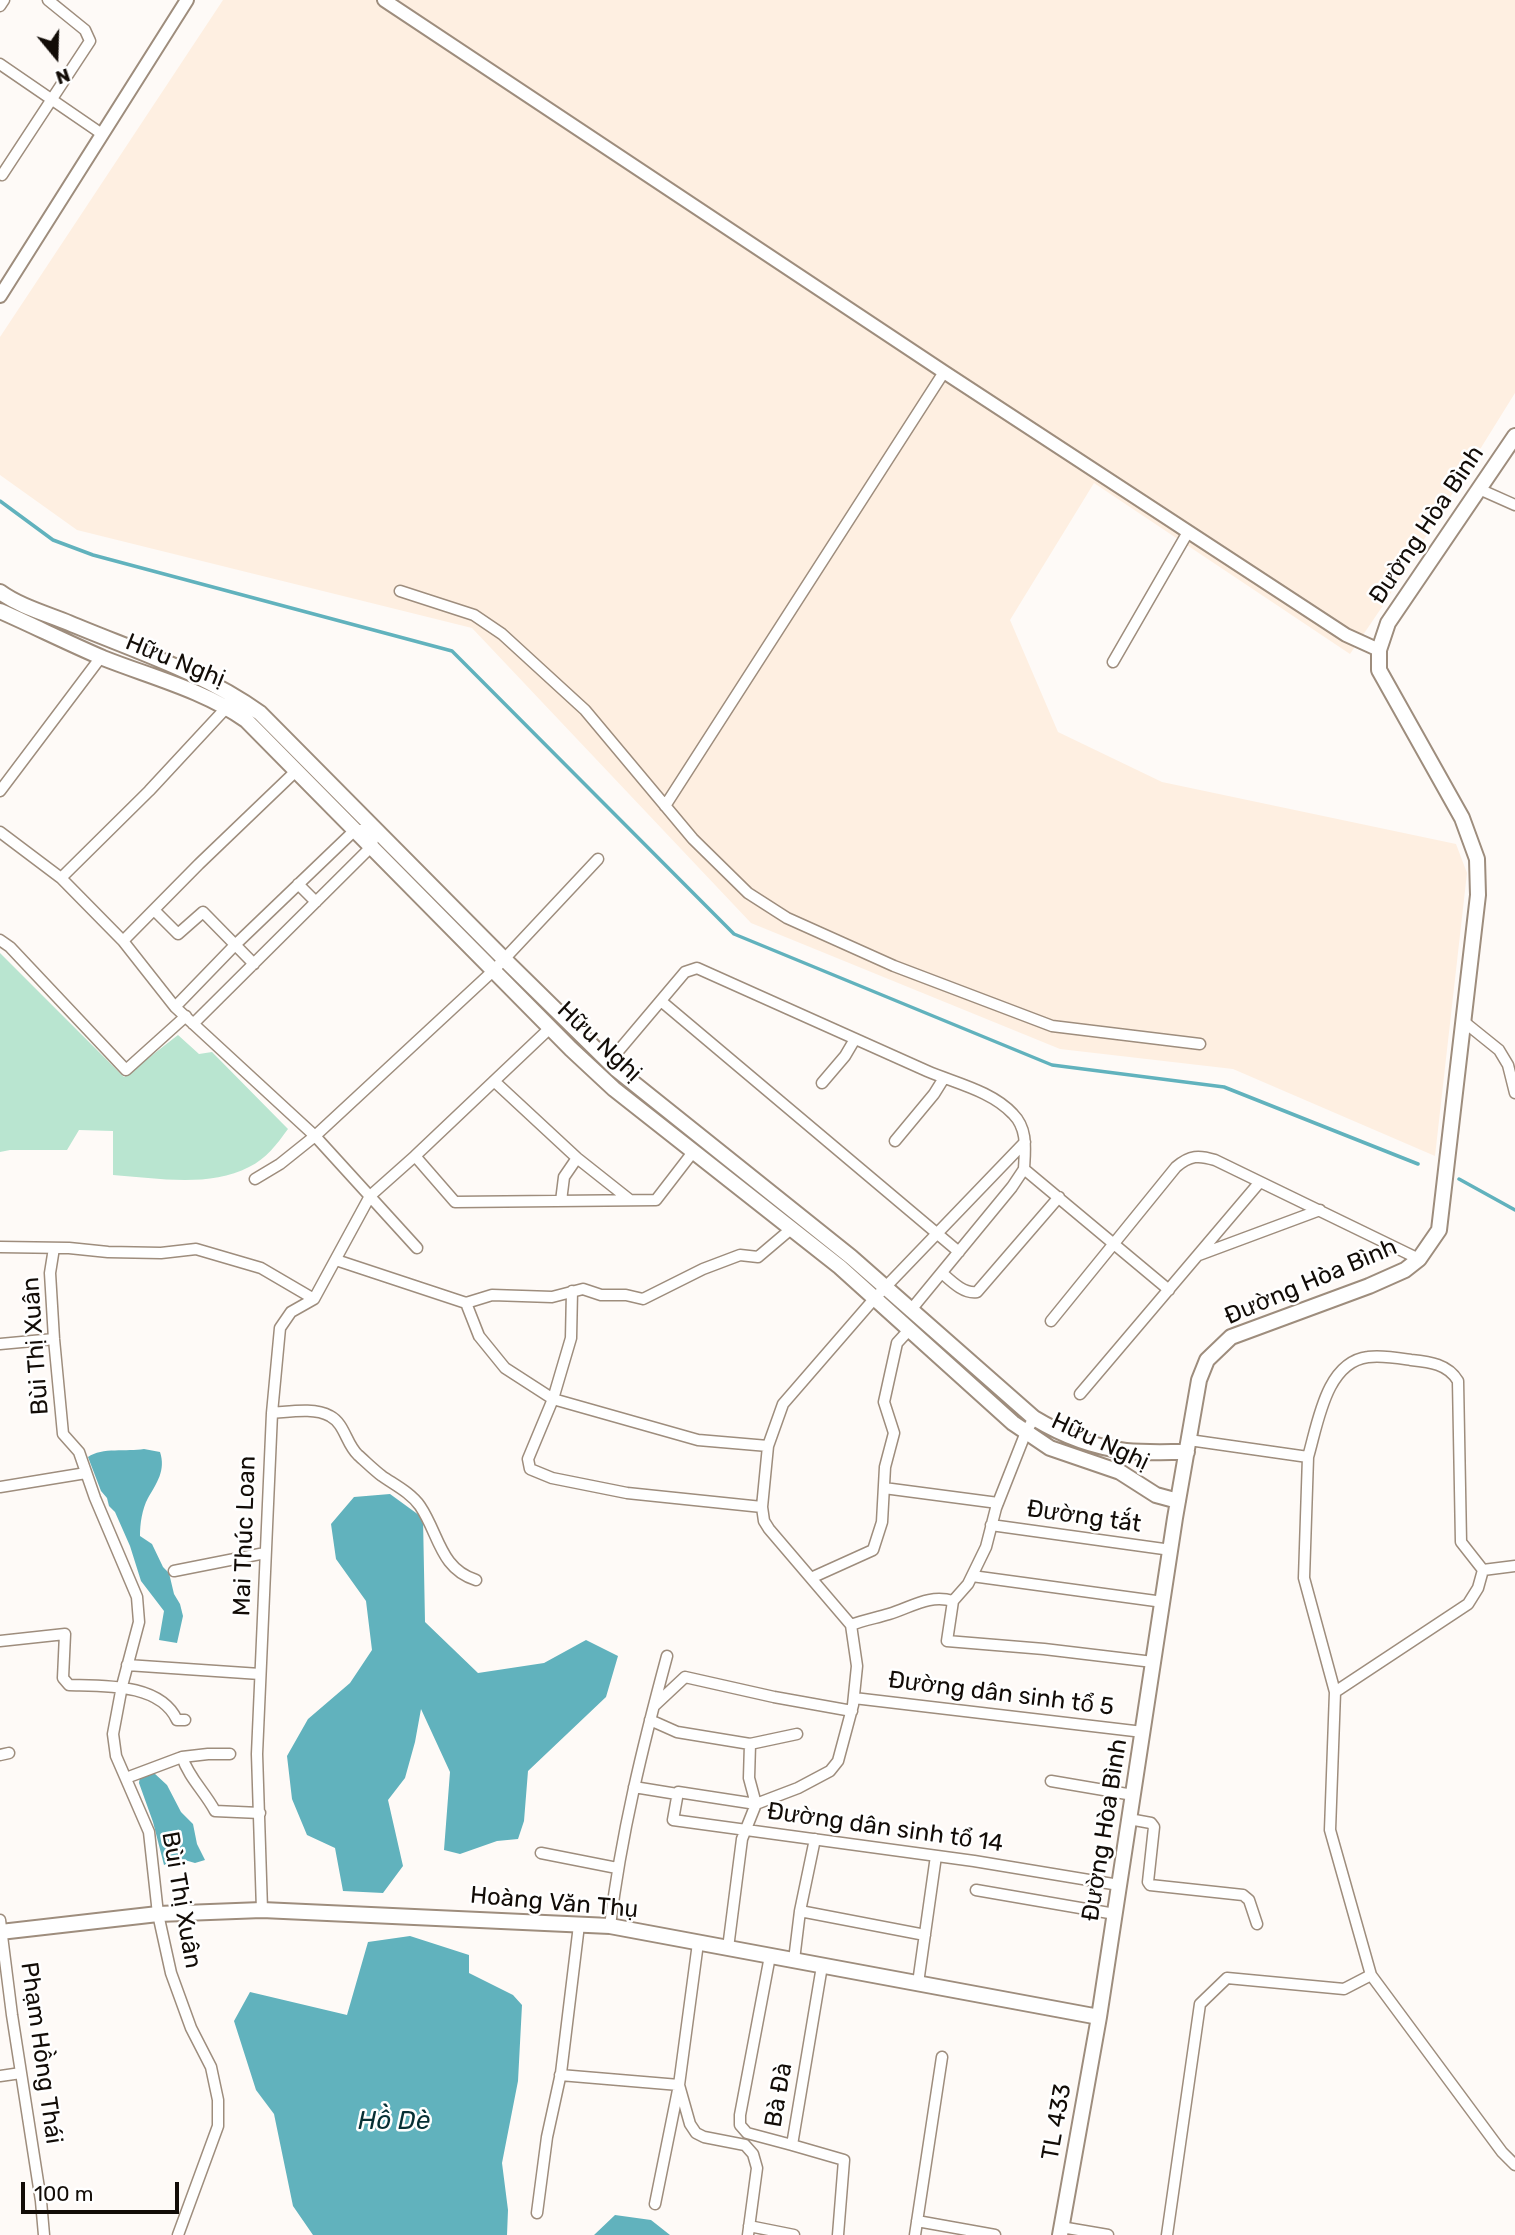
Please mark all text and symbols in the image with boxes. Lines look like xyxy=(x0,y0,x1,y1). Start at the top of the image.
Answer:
north arrow xyxy=(21,21,91,91)
text: N xyxy=(53,63,73,89)
street label: Đường Hòa Bình xyxy=(1364,441,1490,609)
street label: Hữu Nghị xyxy=(121,628,229,694)
street label: Hữu Nghị xyxy=(551,996,647,1088)
street label: Đường Hòa Bình xyxy=(1221,1233,1401,1331)
street label: Bùi Thị Xuân xyxy=(17,1276,55,1416)
street label: Hữu Nghị xyxy=(1047,1407,1153,1477)
street label: Mai Thúc Loan xyxy=(228,1455,262,1617)
street label: Đường tắt xyxy=(1025,1495,1143,1539)
street label: Đường dân sinh tổ 5 xyxy=(886,1666,1116,1722)
street label: Đường Hòa Bình xyxy=(1076,1737,1134,1923)
street label: Đường dân sinh tổ 14 xyxy=(765,1797,1005,1859)
street label: Bùi Thị Xuân xyxy=(155,1829,207,1971)
street label: Hoàng Văn Thụ xyxy=(469,1881,639,1925)
street label: Phạm Hồng Thái xyxy=(14,1960,68,2146)
street label: Bà Đà xyxy=(759,2060,799,2130)
street label: TL 433 xyxy=(1036,2082,1078,2162)
water label: Hồ Dè xyxy=(358,2105,430,2137)
scale bar xyxy=(24,2168,182,2212)
text: 100 m xyxy=(34,2181,93,2206)

